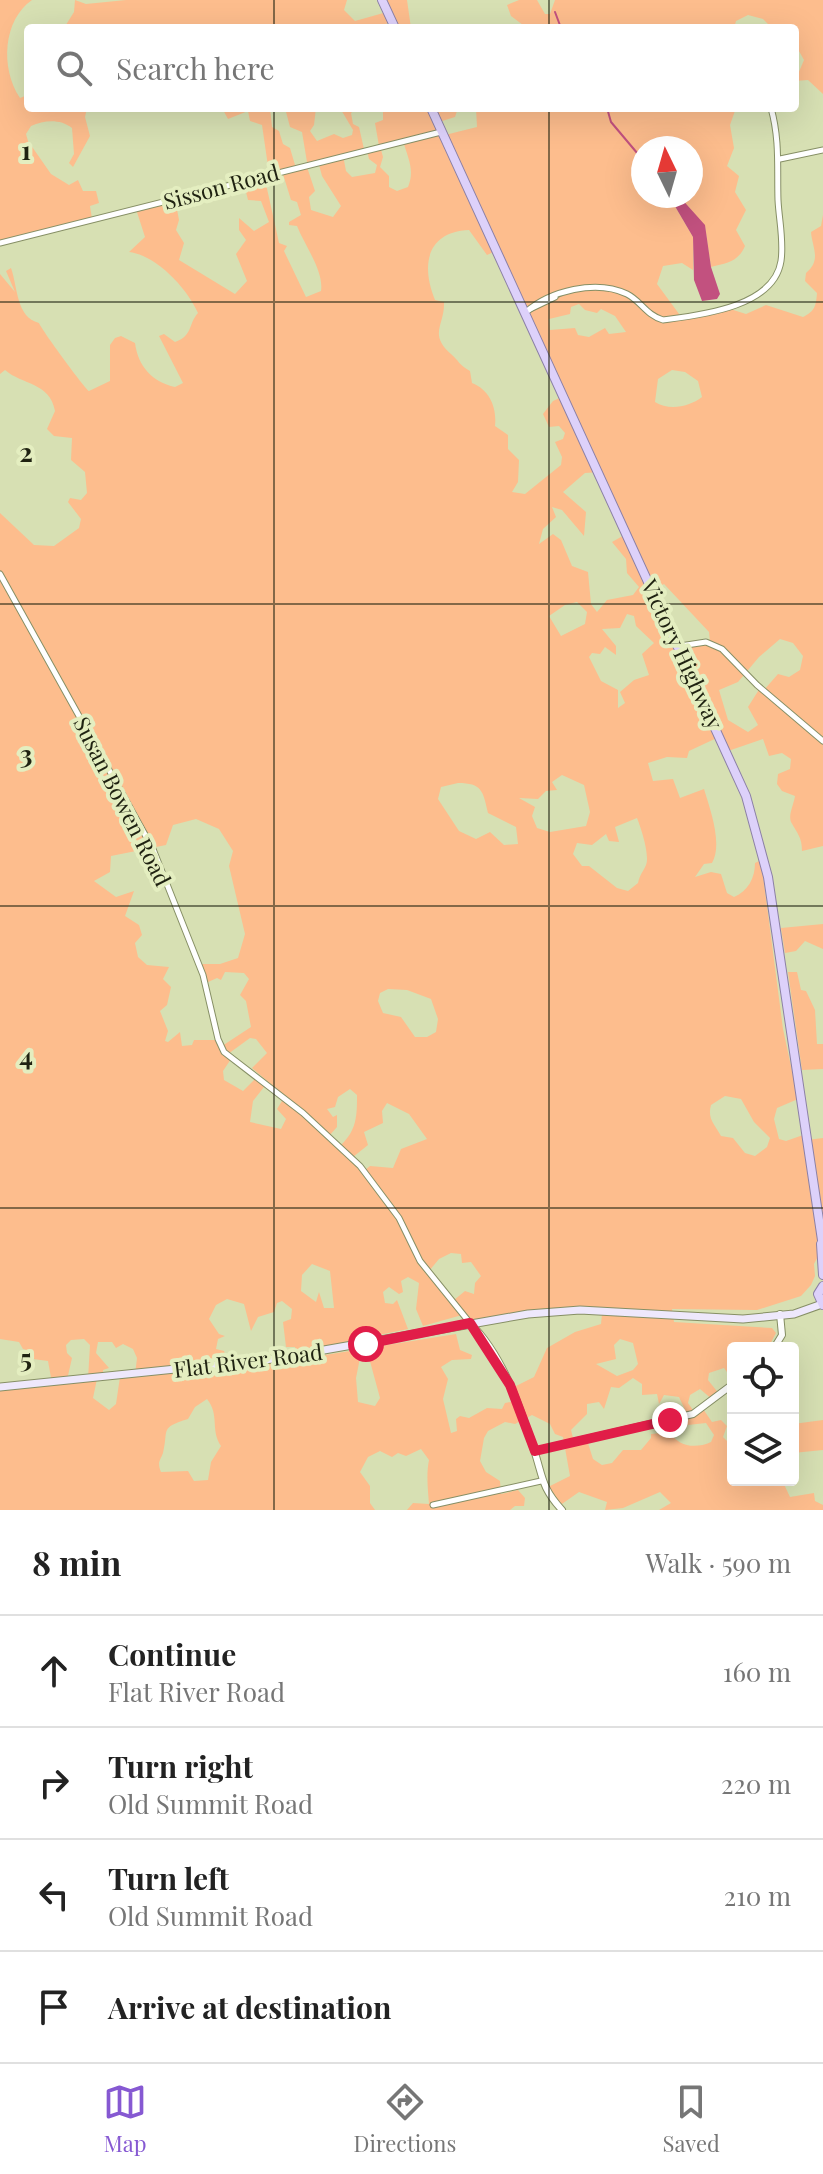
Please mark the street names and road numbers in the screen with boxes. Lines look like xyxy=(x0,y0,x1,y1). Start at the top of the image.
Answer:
street label: Sisson Road xyxy=(160,156,282,216)
street label: Victory Highway xyxy=(635,573,731,734)
street label: Susan Bowen Road xyxy=(67,711,179,891)
street label: Flat River Road xyxy=(172,1336,324,1384)

